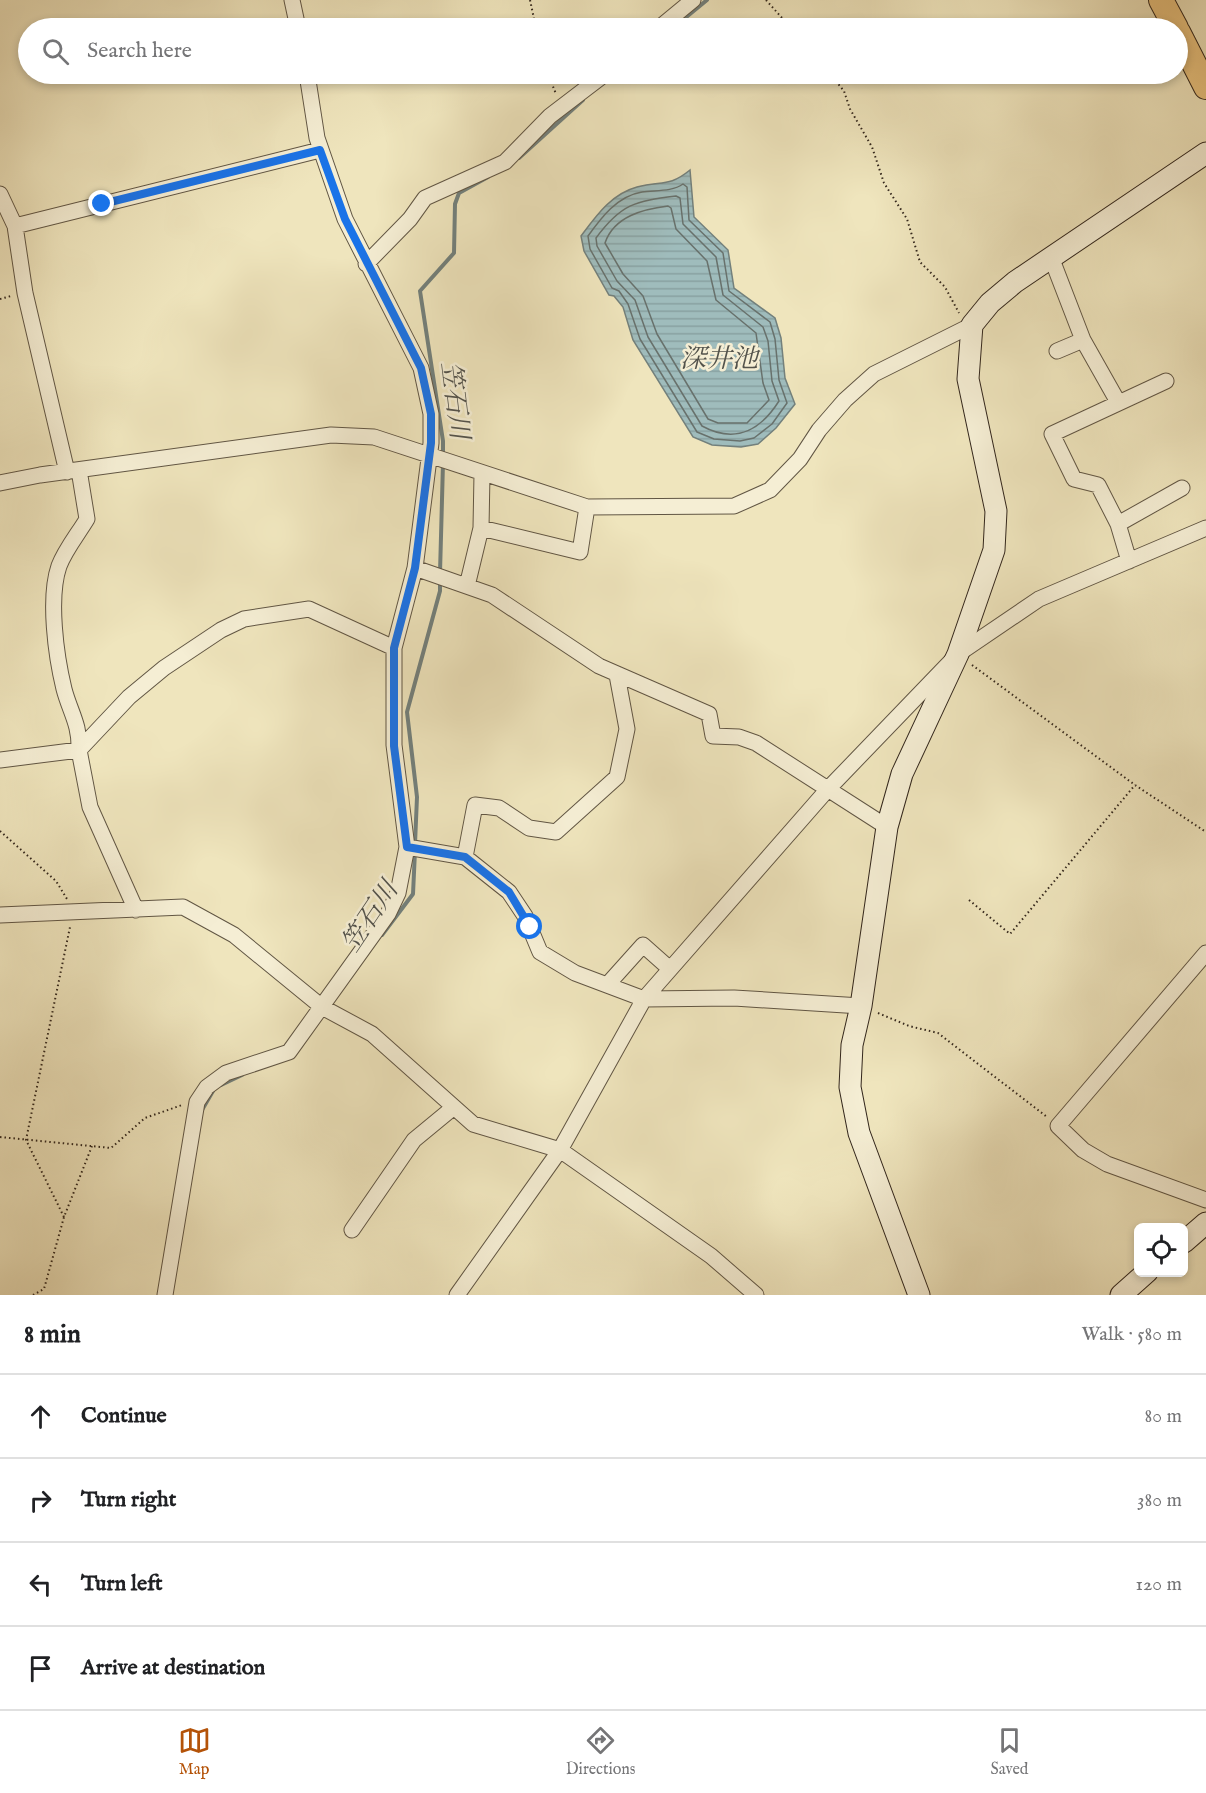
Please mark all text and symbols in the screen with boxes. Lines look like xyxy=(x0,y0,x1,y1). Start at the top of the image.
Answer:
search box xyxy=(18,18,1188,84)
icon: search xyxy=(39,35,72,68)
text: Search here xyxy=(87,37,192,65)
route end xyxy=(88,190,114,216)
water label: 深井池 xyxy=(680,343,761,376)
water label: 笠石川 xyxy=(433,359,476,444)
water label: 笠石川 xyxy=(335,873,407,958)
route start xyxy=(516,913,542,939)
map controls xyxy=(1134,1223,1188,1277)
button: locate xyxy=(1134,1223,1188,1277)
text: 8 min xyxy=(24,1318,81,1351)
text: Walk · 580 m xyxy=(1081,1322,1182,1347)
icon: ahead xyxy=(24,1400,57,1433)
text: Continue xyxy=(81,1402,167,1430)
text: 80 m xyxy=(1145,1404,1182,1429)
icon: right xyxy=(24,1484,57,1517)
text: Turn right xyxy=(81,1486,176,1514)
text: 380 m xyxy=(1137,1488,1182,1513)
icon: left xyxy=(24,1568,57,1601)
text: Turn left xyxy=(81,1570,163,1598)
text: 120 m xyxy=(1136,1572,1182,1597)
icon: arrive xyxy=(24,1652,57,1685)
text: Arrive at destination xyxy=(81,1654,265,1682)
tab: Map xyxy=(178,1724,211,1780)
tab: Directions xyxy=(566,1724,635,1780)
tab: Saved xyxy=(991,1724,1028,1780)

